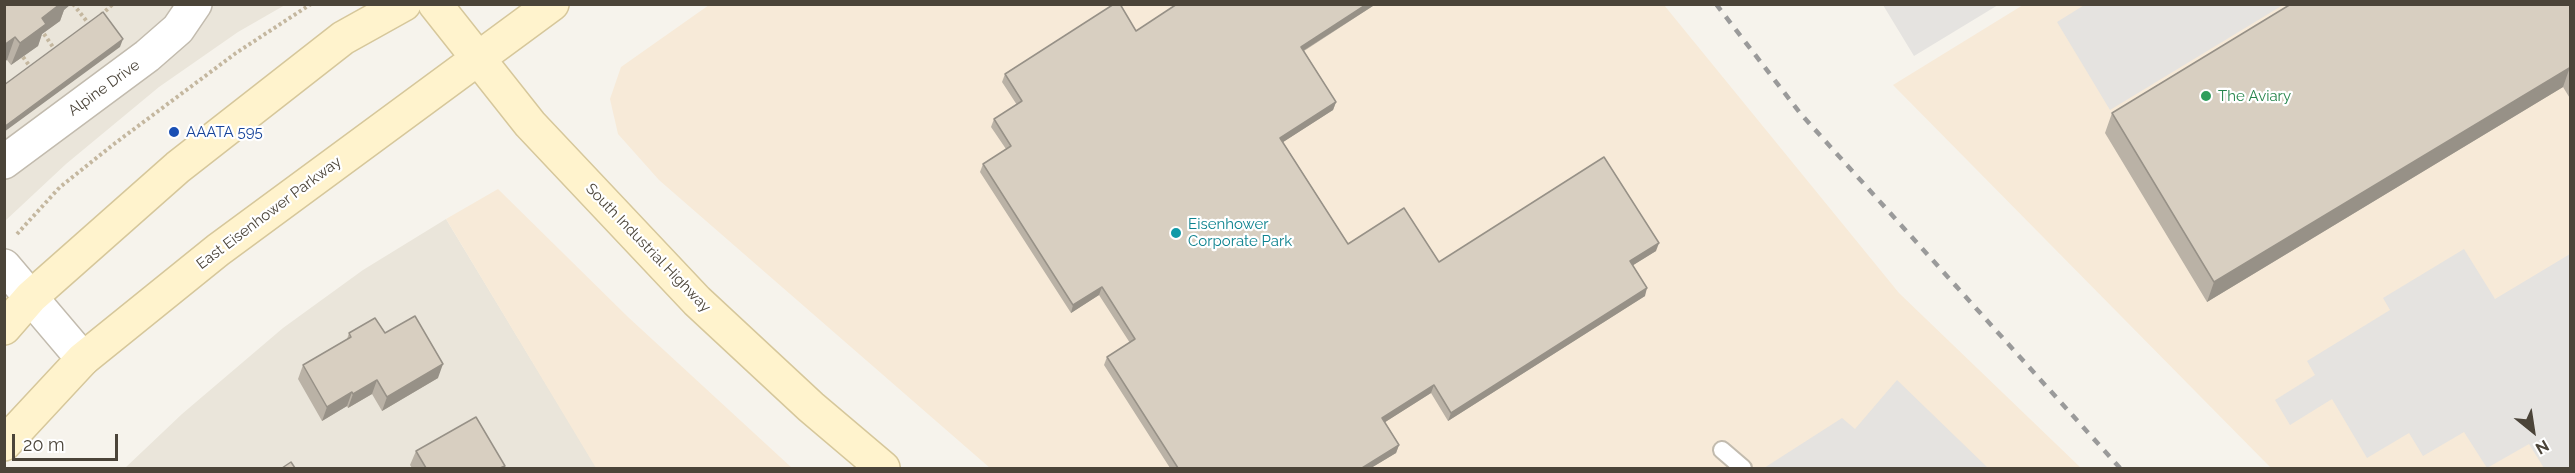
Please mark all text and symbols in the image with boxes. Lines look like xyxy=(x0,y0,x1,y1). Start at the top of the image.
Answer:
street label: Alpine Drive xyxy=(65,56,143,120)
place label: The Aviary xyxy=(2218,87,2291,105)
marker: The Aviary xyxy=(2199,89,2213,103)
place label: AAATA 595 xyxy=(186,123,263,141)
marker: AAATA 595 xyxy=(167,125,181,139)
street label: East Eisenhower Parkway xyxy=(193,153,345,273)
street label: South Industrial Highway xyxy=(582,180,714,316)
place label: Eisenhower Corporate Park xyxy=(1188,215,1292,250)
marker: Eisenhower Corporate Park xyxy=(1169,226,1183,240)
north arrow xyxy=(2503,401,2563,461)
scale bar xyxy=(15,422,122,460)
text: 20 m xyxy=(23,434,65,455)
text: N xyxy=(2532,436,2552,458)

